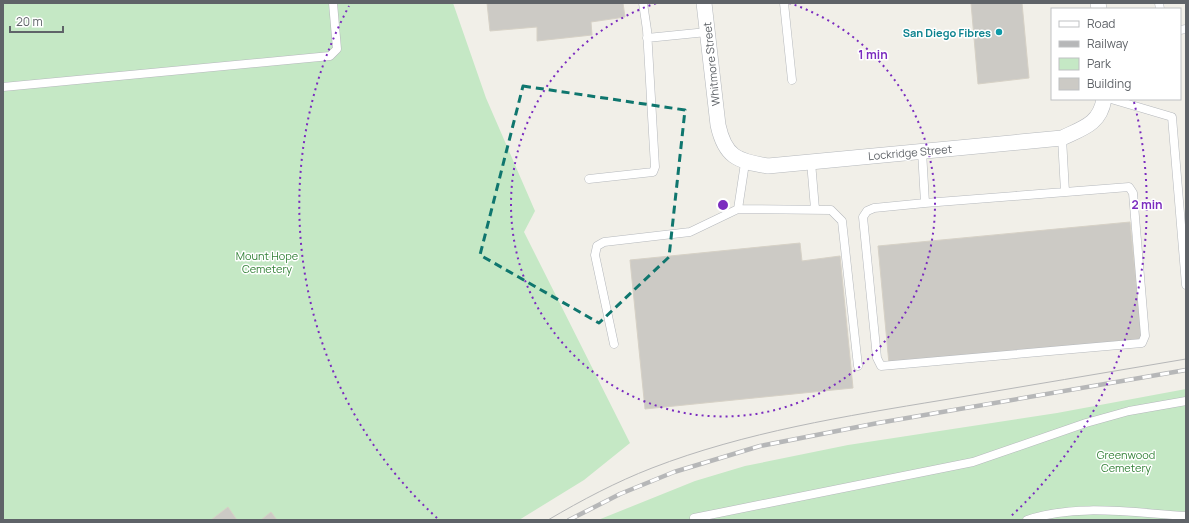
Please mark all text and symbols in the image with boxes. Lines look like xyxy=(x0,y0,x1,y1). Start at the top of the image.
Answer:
scale bar xyxy=(10,8,63,34)
legend xyxy=(1051,8,1181,100)
text: 20 m xyxy=(16,13,43,30)
text: Road xyxy=(1087,15,1115,32)
street label: Whitmore Street xyxy=(699,21,723,107)
place label: San Diego Fibres xyxy=(903,25,991,40)
marker: San Diego Fibres xyxy=(994,27,1004,37)
text: Railway xyxy=(1087,35,1129,52)
text: 1 min xyxy=(858,46,888,63)
text: Park xyxy=(1087,55,1112,72)
text: Building xyxy=(1087,75,1131,92)
street label: Lockridge Street xyxy=(867,141,953,163)
text: 2 min xyxy=(1131,196,1163,213)
centre of rings xyxy=(716,198,730,212)
park label: Mount Hope Cemetery xyxy=(236,248,299,276)
park label: Greenwood Cemetery xyxy=(1097,447,1155,475)

